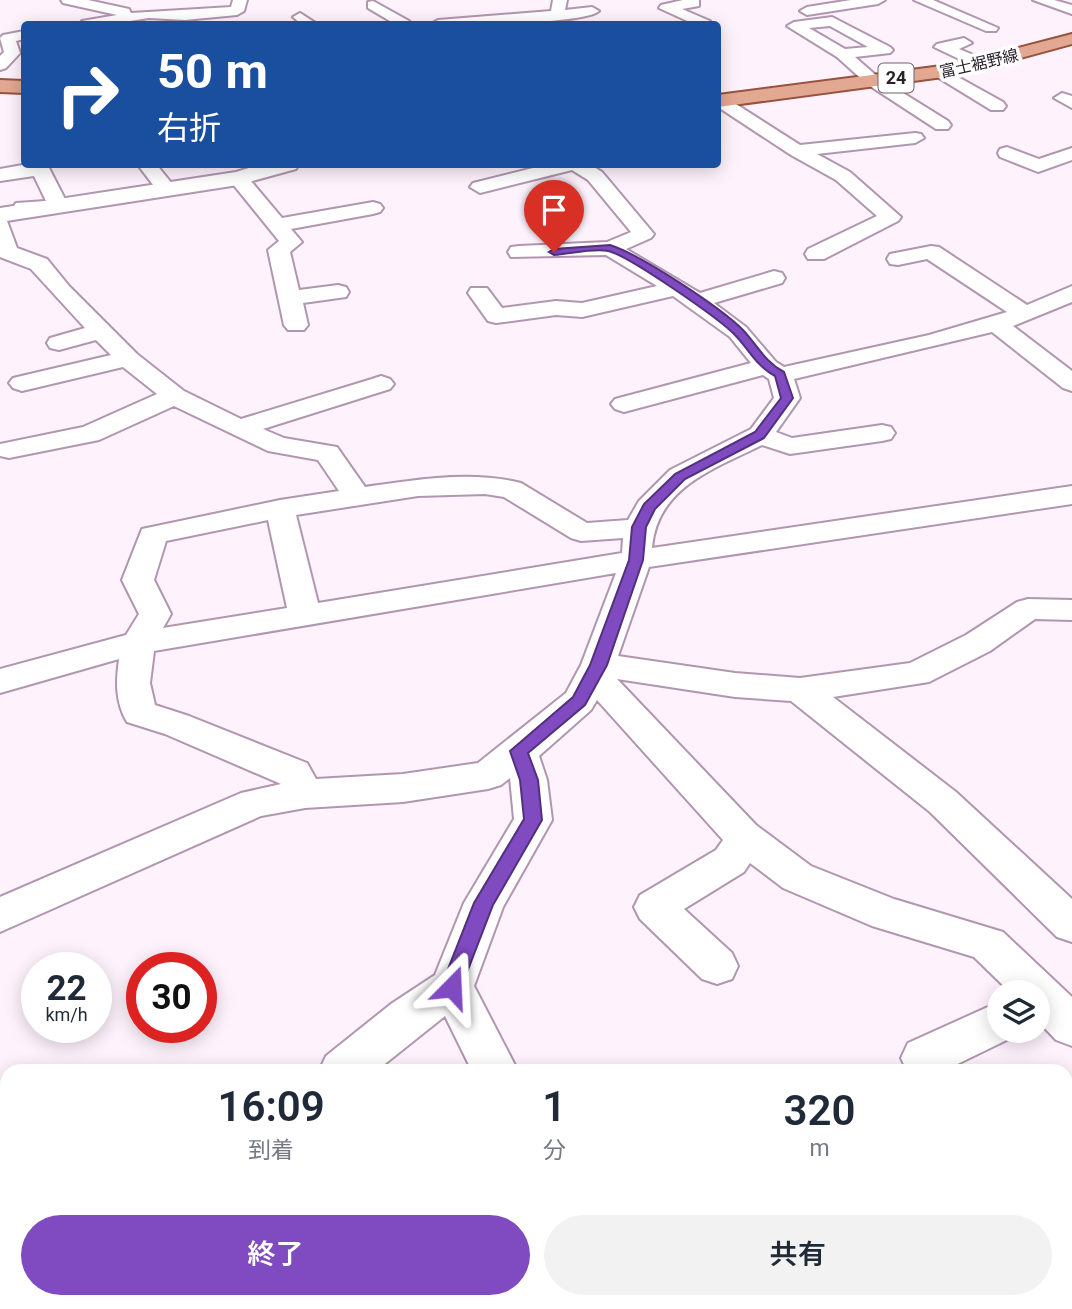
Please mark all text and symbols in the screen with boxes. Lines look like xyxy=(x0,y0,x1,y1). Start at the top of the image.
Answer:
text: 50 m xyxy=(157,43,268,100)
street label: 富士裾野線 xyxy=(938,45,1020,82)
icon: right xyxy=(42,49,133,140)
road number: 24 xyxy=(878,64,914,92)
text: 右折 xyxy=(157,109,221,147)
pin xyxy=(524,180,584,252)
icon: arrive xyxy=(535,191,573,229)
position arrow xyxy=(415,950,489,1024)
speed limit sign: 30 xyxy=(126,952,217,1043)
text: 22 xyxy=(46,968,87,1009)
map controls xyxy=(987,980,1050,1043)
button: layers xyxy=(987,980,1050,1043)
text: km/h xyxy=(45,1004,88,1025)
text: 16:09 xyxy=(217,1082,325,1131)
text: 1 xyxy=(542,1082,566,1131)
text: 320 xyxy=(784,1086,856,1135)
text: m xyxy=(810,1135,830,1162)
text: 到着 xyxy=(248,1137,294,1164)
text: 分 xyxy=(543,1137,566,1164)
button: 終了 xyxy=(21,1215,530,1295)
button: 共有 xyxy=(544,1215,1052,1295)

